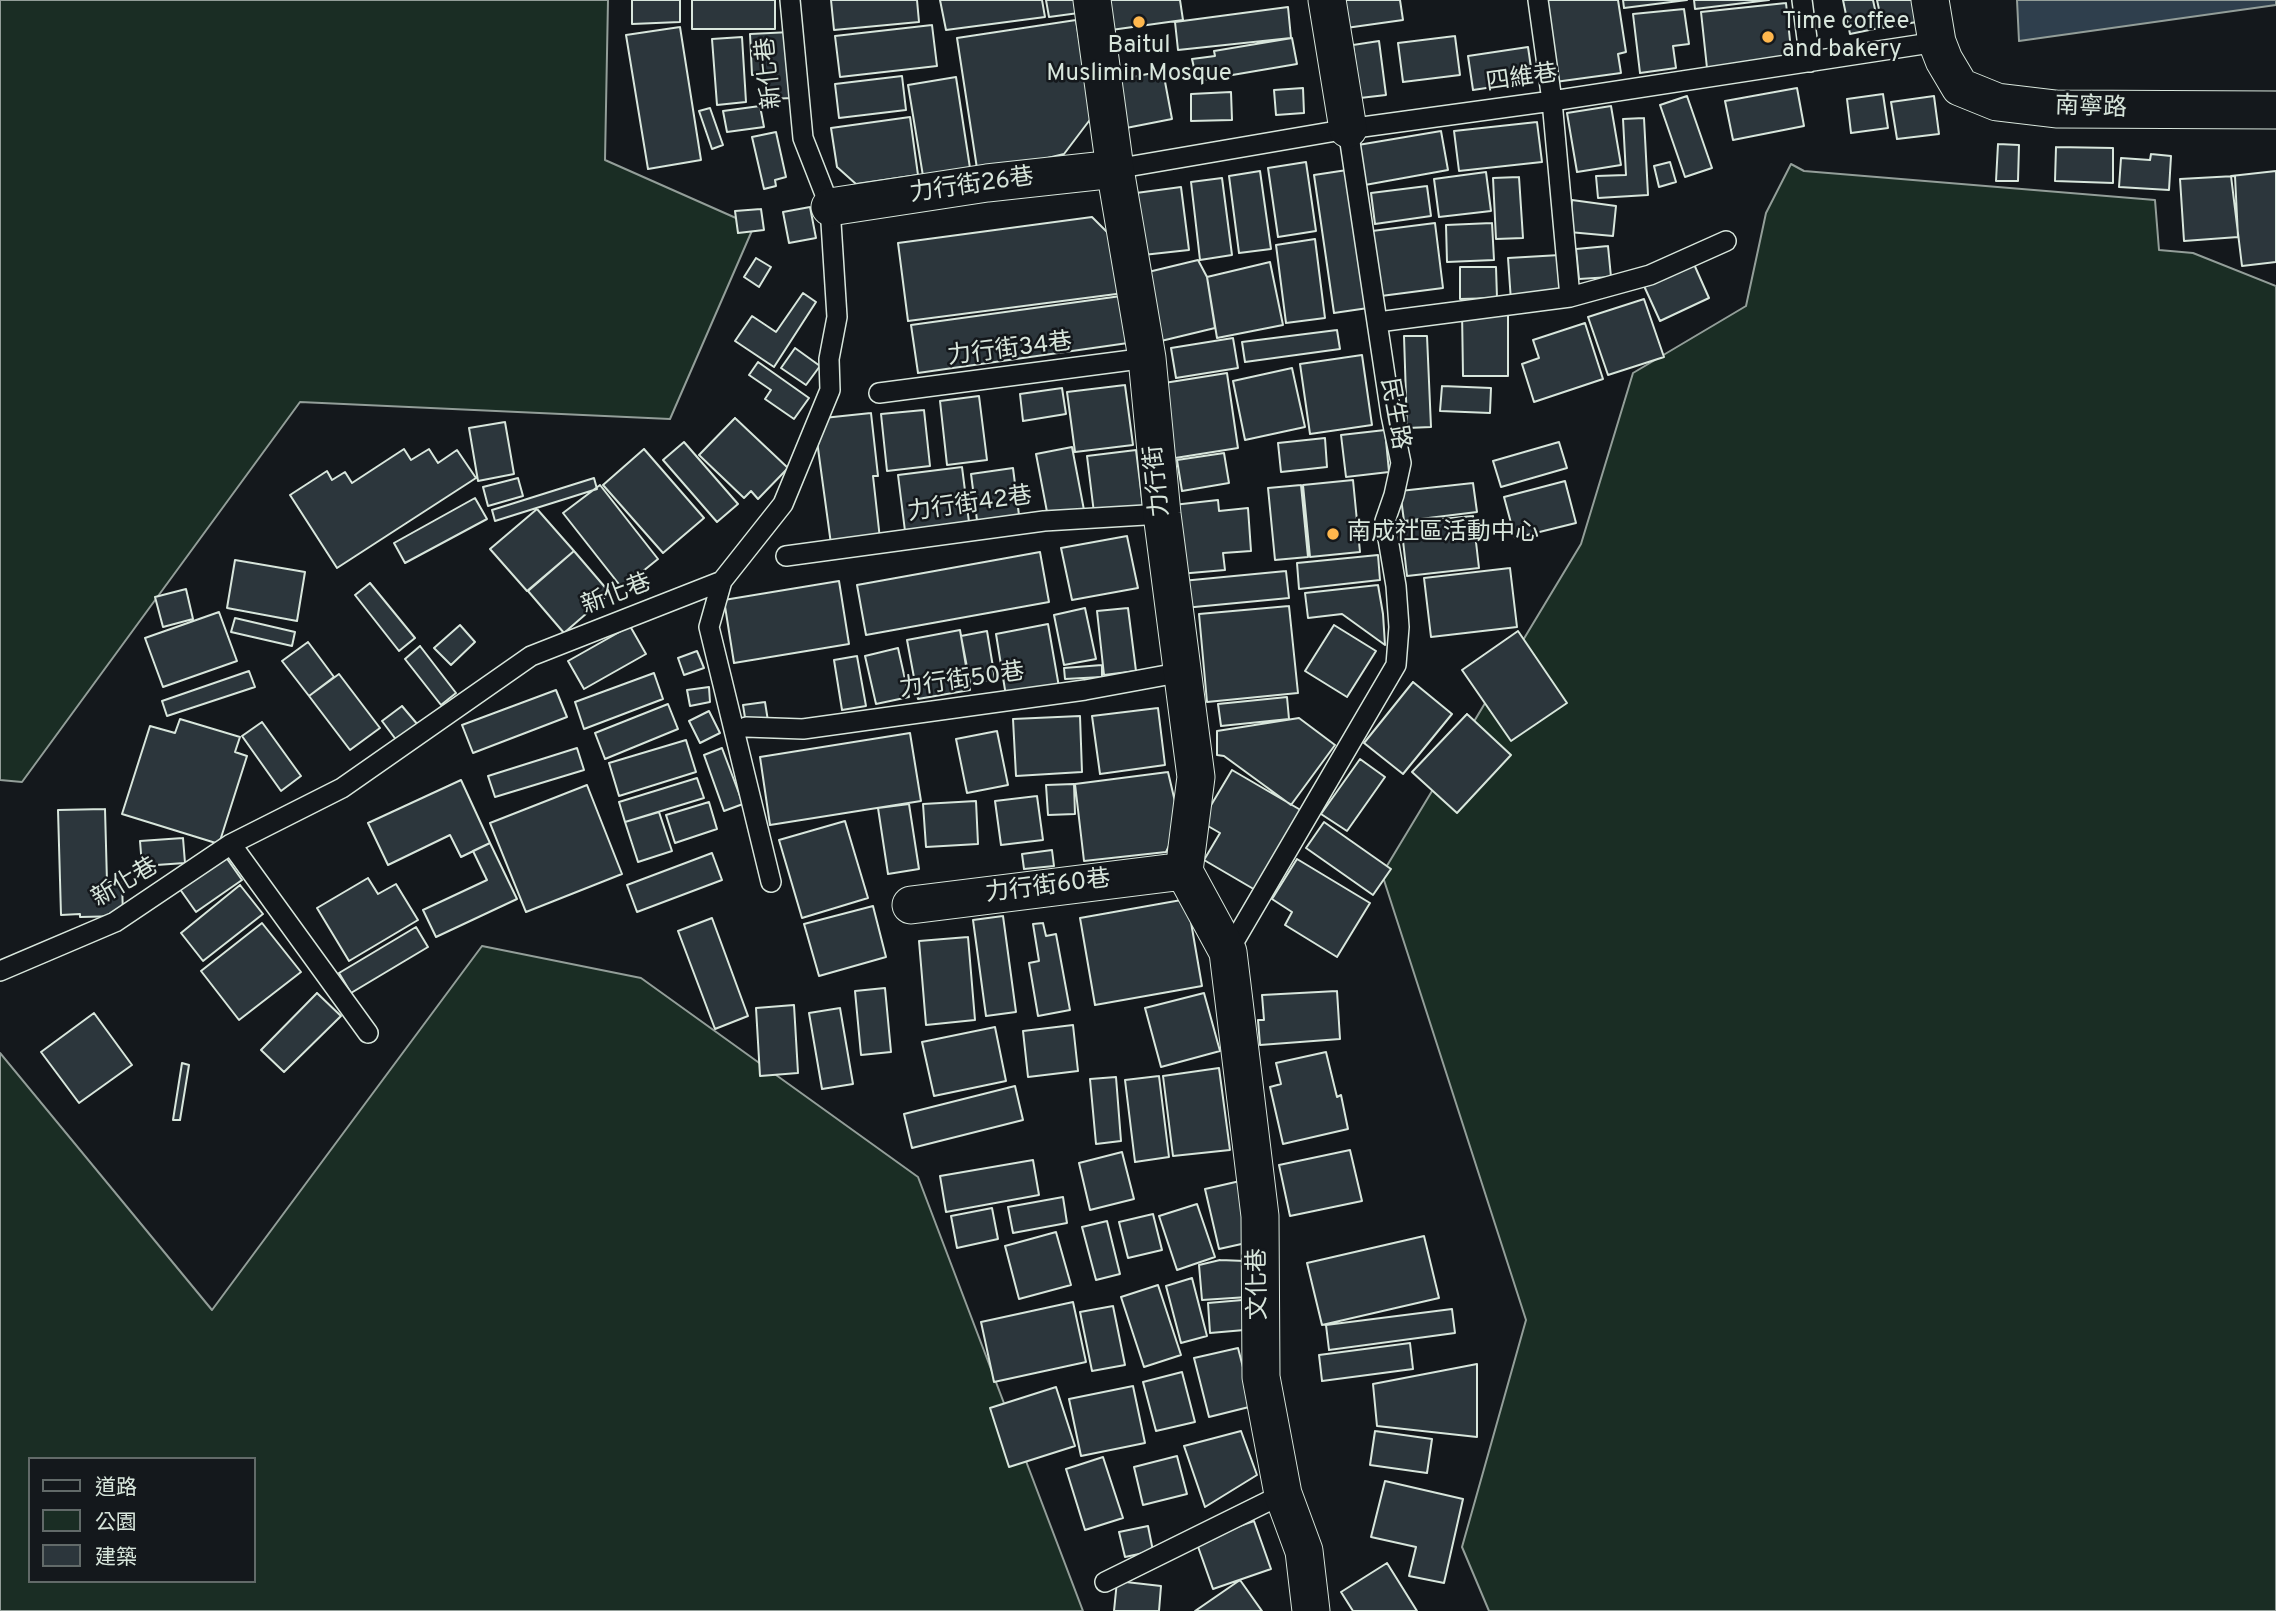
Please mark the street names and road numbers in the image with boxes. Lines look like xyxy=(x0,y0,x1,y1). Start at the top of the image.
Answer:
street label: 新化巷 xyxy=(753,36,789,110)
street label: 四維巷 xyxy=(1484,61,1560,99)
street label: 南寧路 xyxy=(2055,93,2127,125)
street label: 力行街26巷 xyxy=(908,164,1036,210)
street label: 力行街34巷 xyxy=(946,329,1074,373)
street label: 民生路 xyxy=(1373,376,1413,452)
street label: 力行街 xyxy=(1141,444,1177,518)
street label: 力行街42巷 xyxy=(906,483,1034,529)
street label: 新化巷 xyxy=(578,570,656,622)
street label: 力行街50巷 xyxy=(897,659,1027,705)
street label: 新化巷 xyxy=(88,853,164,915)
street label: 力行街60巷 xyxy=(984,866,1112,910)
street label: 文化巷 xyxy=(1245,1248,1275,1320)

